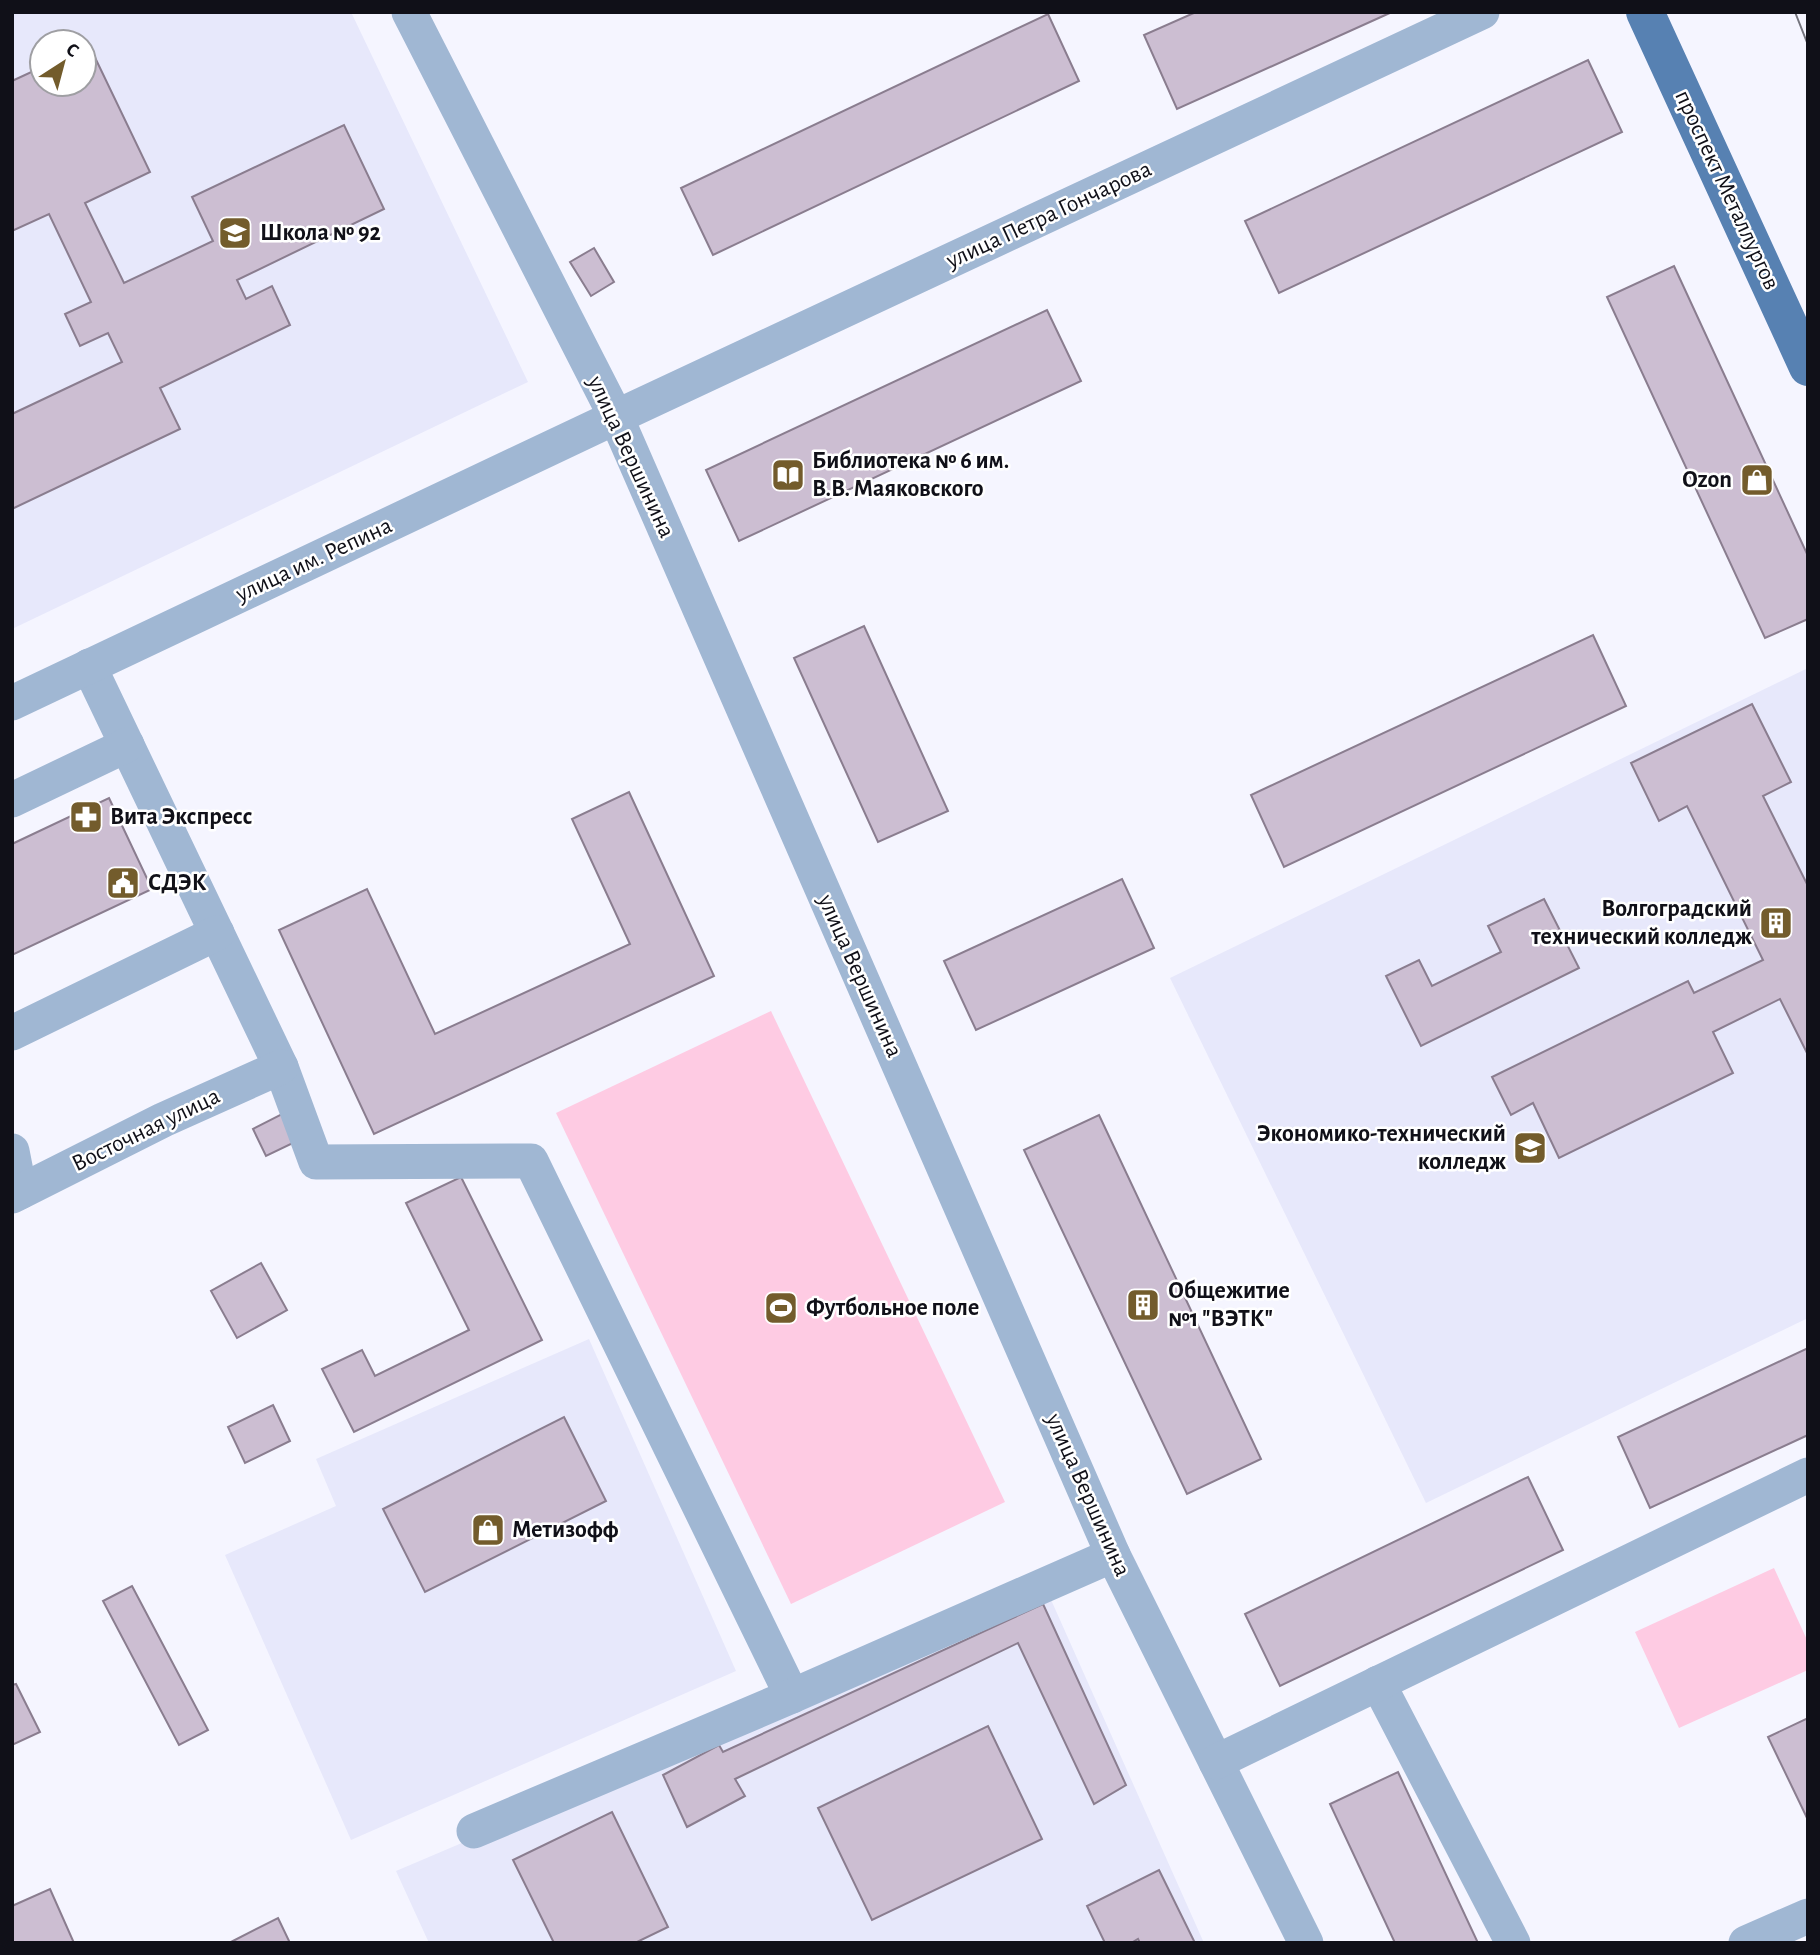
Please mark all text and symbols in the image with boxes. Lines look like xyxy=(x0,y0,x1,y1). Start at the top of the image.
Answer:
north arrow xyxy=(28,28,98,98)
text: С xyxy=(62,40,82,61)
street label: проспект Металлургов xyxy=(1670,86,1784,294)
street label: улица Петра Гончарова xyxy=(942,157,1155,273)
school or university icon: Школа № 92 xyxy=(216,214,254,252)
place label: Школа № 92 xyxy=(260,221,381,245)
street label: улица Вершинина xyxy=(583,371,679,542)
place label: Библиотека № 6 им. В.В. Маяковского xyxy=(812,449,1009,501)
library icon: Библиотека № 6 им. В.В. Маяковского xyxy=(769,456,807,494)
shop icon: Ozon xyxy=(1738,461,1776,499)
place label: Ozon xyxy=(1682,468,1732,492)
street label: улица им. Репина xyxy=(231,513,396,607)
pharmacy icon: Вита Экспресс xyxy=(67,798,105,836)
place label: Вита Экспресс xyxy=(110,805,252,829)
public building icon: СДЭК xyxy=(104,864,142,902)
place label: СДЭК xyxy=(148,871,207,895)
street label: улица Вершинина xyxy=(813,890,907,1061)
place label: Волгоградский технический колледж xyxy=(1530,897,1752,949)
building icon: Волгоградский технический колледж xyxy=(1757,904,1795,942)
street label: Восточная улица xyxy=(68,1084,224,1176)
place label: Экономико-технический колледж xyxy=(1257,1122,1506,1174)
school or university icon: Экономико-технический колледж xyxy=(1511,1129,1549,1167)
place label: Общежитие №1 "ВЭТК" xyxy=(1168,1279,1290,1331)
building icon: Общежитие №1 "ВЭТК" xyxy=(1124,1286,1162,1324)
sports icon: Футбольное поле xyxy=(762,1289,800,1327)
place label: Футбольное поле xyxy=(806,1296,979,1320)
street label: улица Вершинина xyxy=(1041,1409,1135,1580)
shop icon: Метизофф xyxy=(469,1511,507,1549)
place label: Метизофф xyxy=(512,1518,619,1542)

